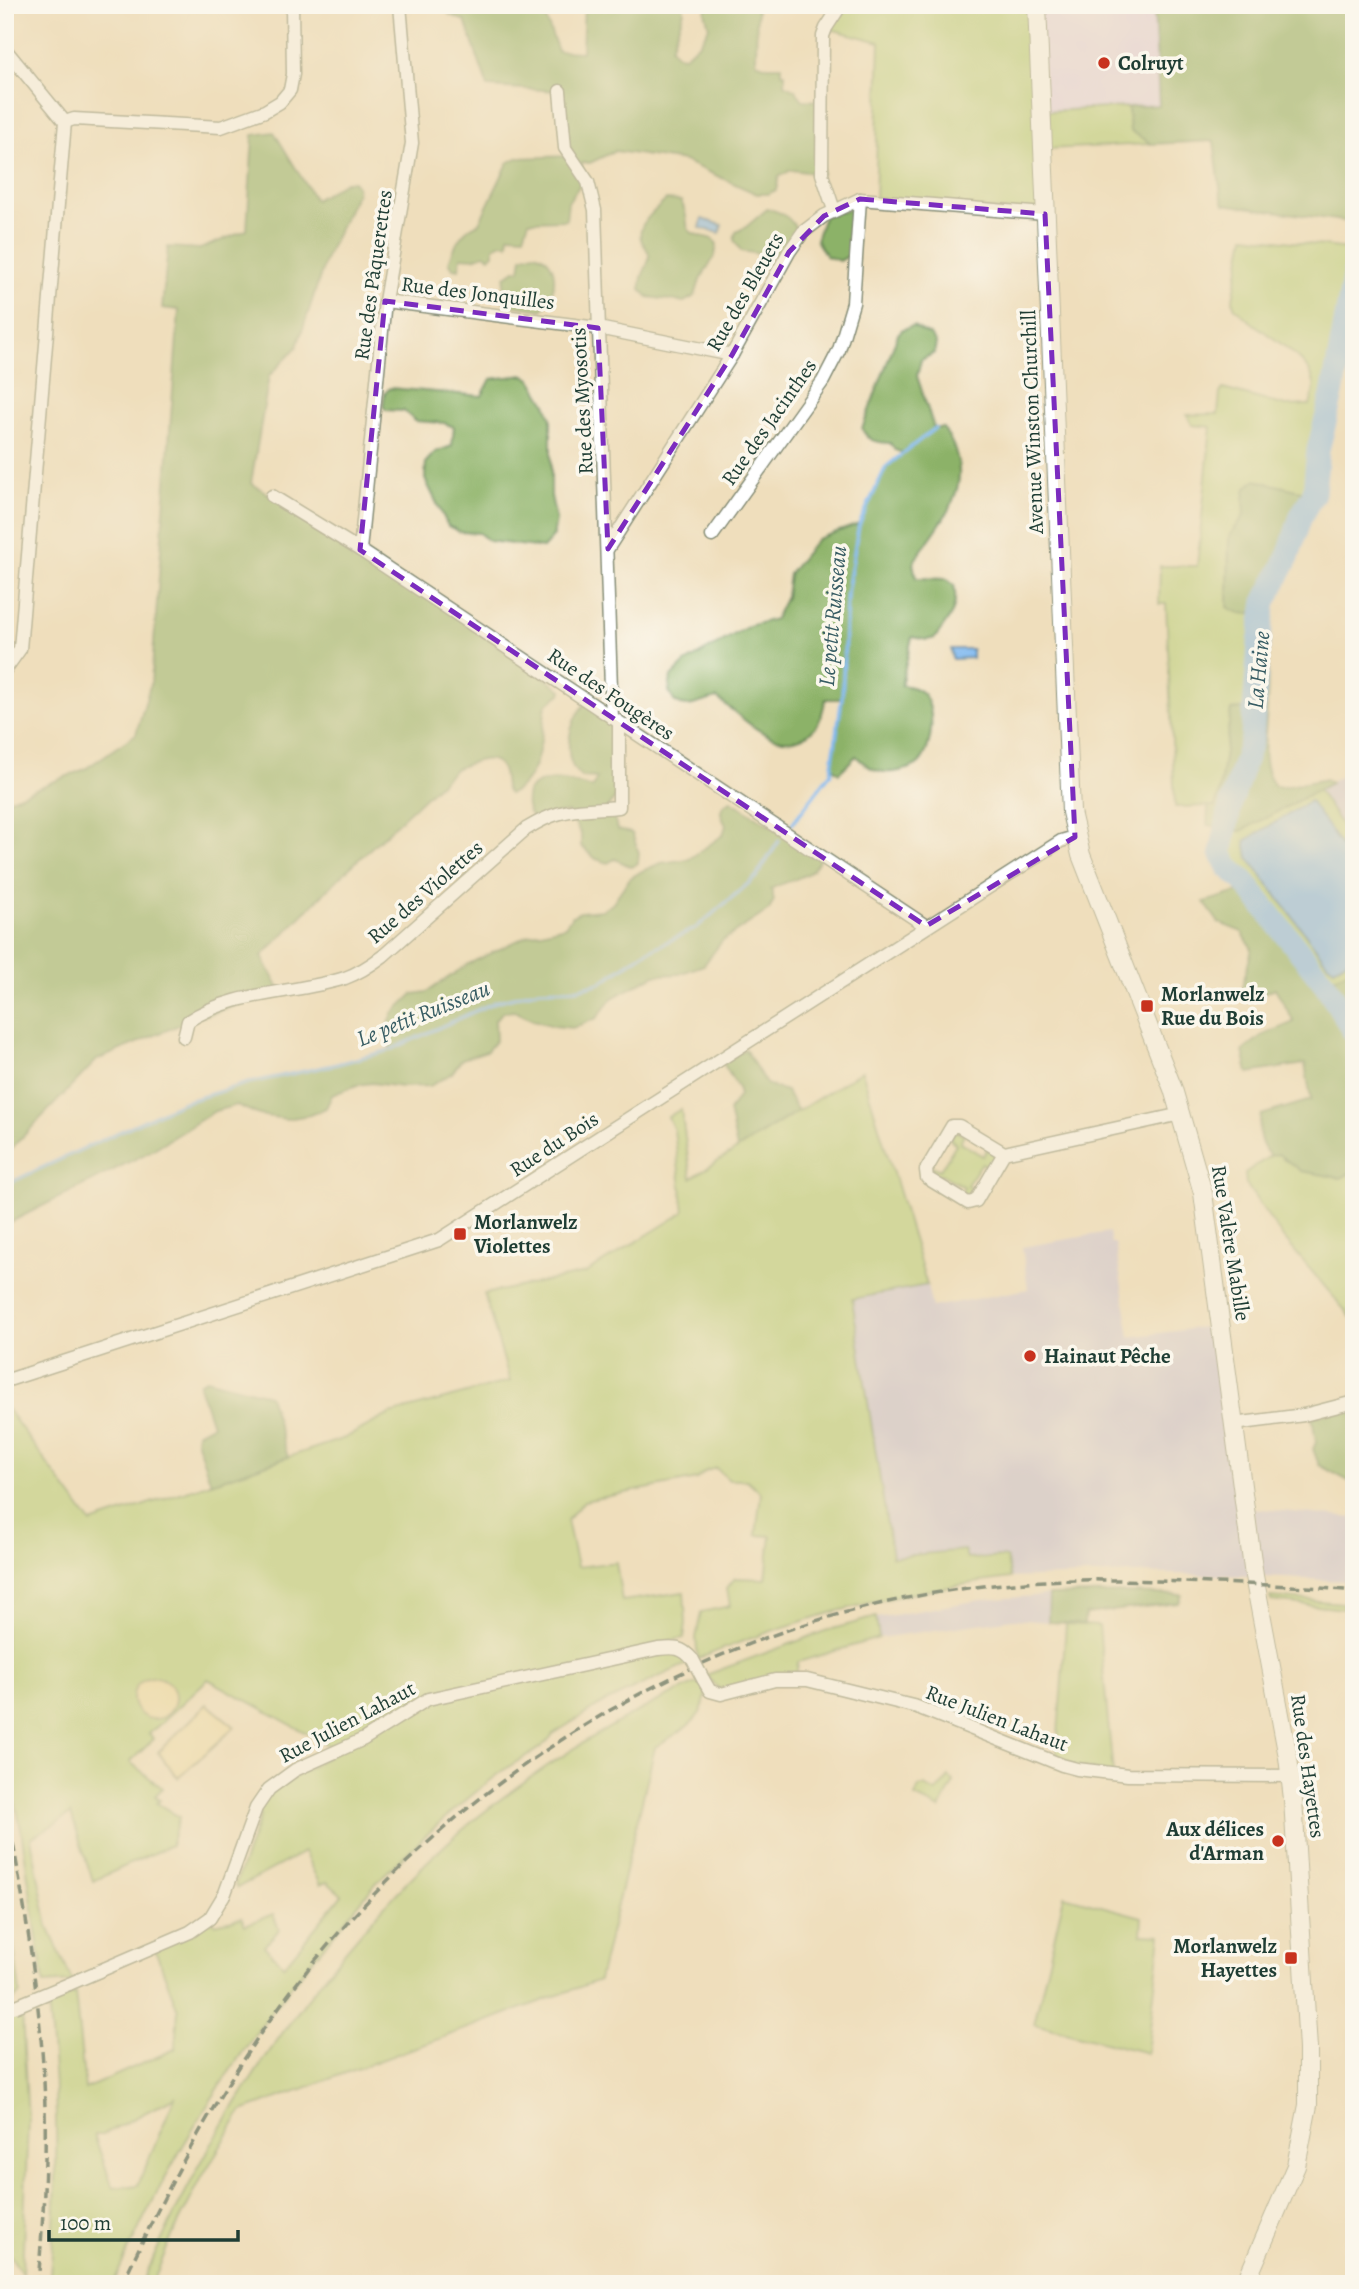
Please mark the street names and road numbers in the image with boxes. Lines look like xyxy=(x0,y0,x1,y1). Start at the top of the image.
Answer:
street label: Rue des Pâquerettes xyxy=(347,188,399,362)
street label: Rue des Bleuets xyxy=(699,227,791,357)
street label: Rue des Jonquilles xyxy=(400,270,556,316)
street label: Avenue Winston Churchill xyxy=(1014,309,1050,536)
street label: Rue des Myosotis xyxy=(564,327,600,475)
street label: Rue des Jacinthes xyxy=(715,353,823,491)
street label: Rue des Fougères xyxy=(542,641,680,747)
street label: Rue des Violettes xyxy=(361,834,489,950)
street label: Rue du Bois xyxy=(504,1105,604,1183)
street label: Rue Valère Mabille xyxy=(1205,1163,1257,1323)
street label: Rue Julien Lahaut xyxy=(274,1674,420,1770)
street label: Rue Julien Lahaut xyxy=(922,1678,1072,1758)
street label: Rue des Hayettes xyxy=(1284,1692,1332,1840)

